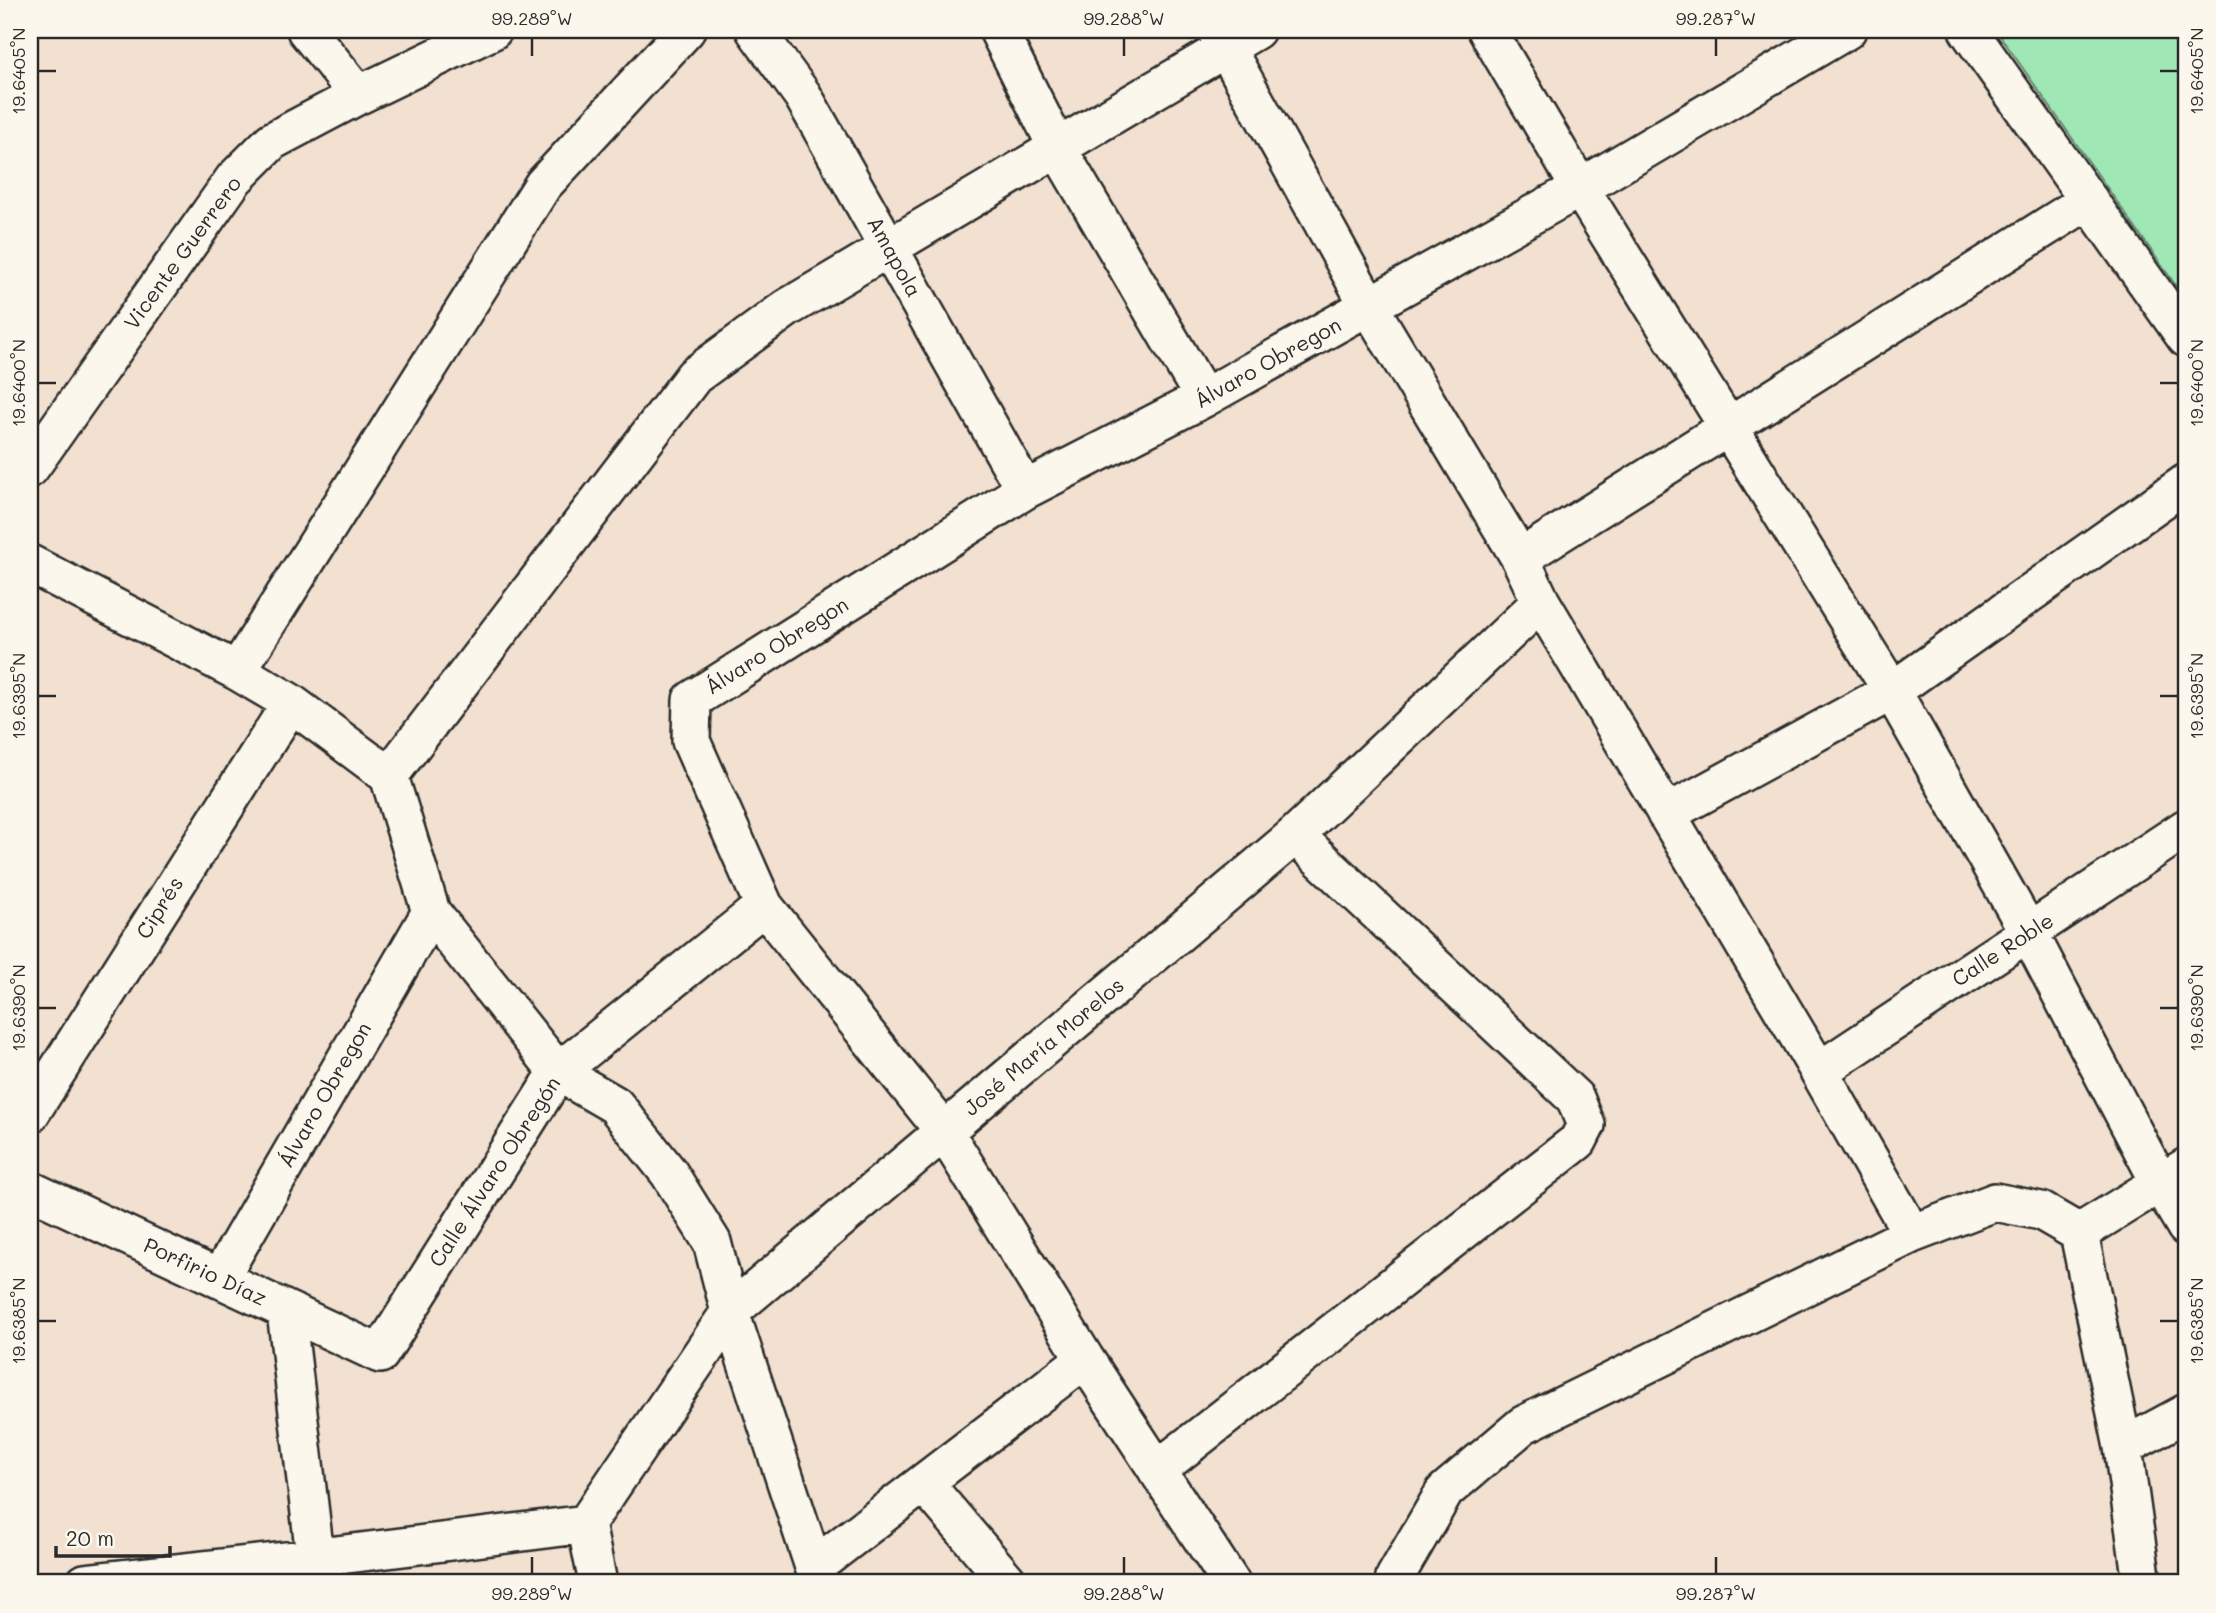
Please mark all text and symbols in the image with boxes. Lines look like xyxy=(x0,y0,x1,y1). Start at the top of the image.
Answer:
text: 99.289°W xyxy=(492,6,572,30)
text: 99.288°W xyxy=(1083,6,1165,30)
text: 99.287°W xyxy=(1676,6,1756,30)
text: 19.6405°N xyxy=(6,27,30,115)
text: 19.6405°N xyxy=(2184,27,2208,115)
street label: Vicente Guerrero xyxy=(117,170,246,334)
street label: Amapola xyxy=(862,211,928,301)
street label: Álvaro Obregon xyxy=(1189,310,1345,413)
text: 19.6400°N xyxy=(6,339,30,427)
text: 19.6400°N xyxy=(2184,339,2208,427)
street label: Álvaro Obregon xyxy=(700,590,853,700)
text: 19.6395°N xyxy=(6,653,30,739)
text: 19.6395°N xyxy=(2184,653,2208,739)
street label: Ciprés xyxy=(129,871,188,943)
street label: Calle Roble xyxy=(1946,906,2058,992)
text: 19.6390°N xyxy=(6,964,30,1052)
text: 19.6390°N xyxy=(2184,964,2208,1052)
street label: José María Morelos xyxy=(957,971,1129,1121)
street label: Álvaro Obregon xyxy=(271,1017,376,1172)
street label: Calle Álvaro Obregón xyxy=(422,1071,565,1272)
street label: Porfirio Díaz xyxy=(140,1230,271,1311)
text: 19.6385°N xyxy=(6,1277,30,1365)
text: 19.6385°N xyxy=(2184,1277,2208,1365)
scale bar xyxy=(56,1515,170,1559)
text: 20 m xyxy=(66,1524,114,1551)
text: 99.289°W xyxy=(492,1581,572,1605)
text: 99.288°W xyxy=(1083,1581,1165,1605)
text: 99.287°W xyxy=(1676,1581,1756,1605)

